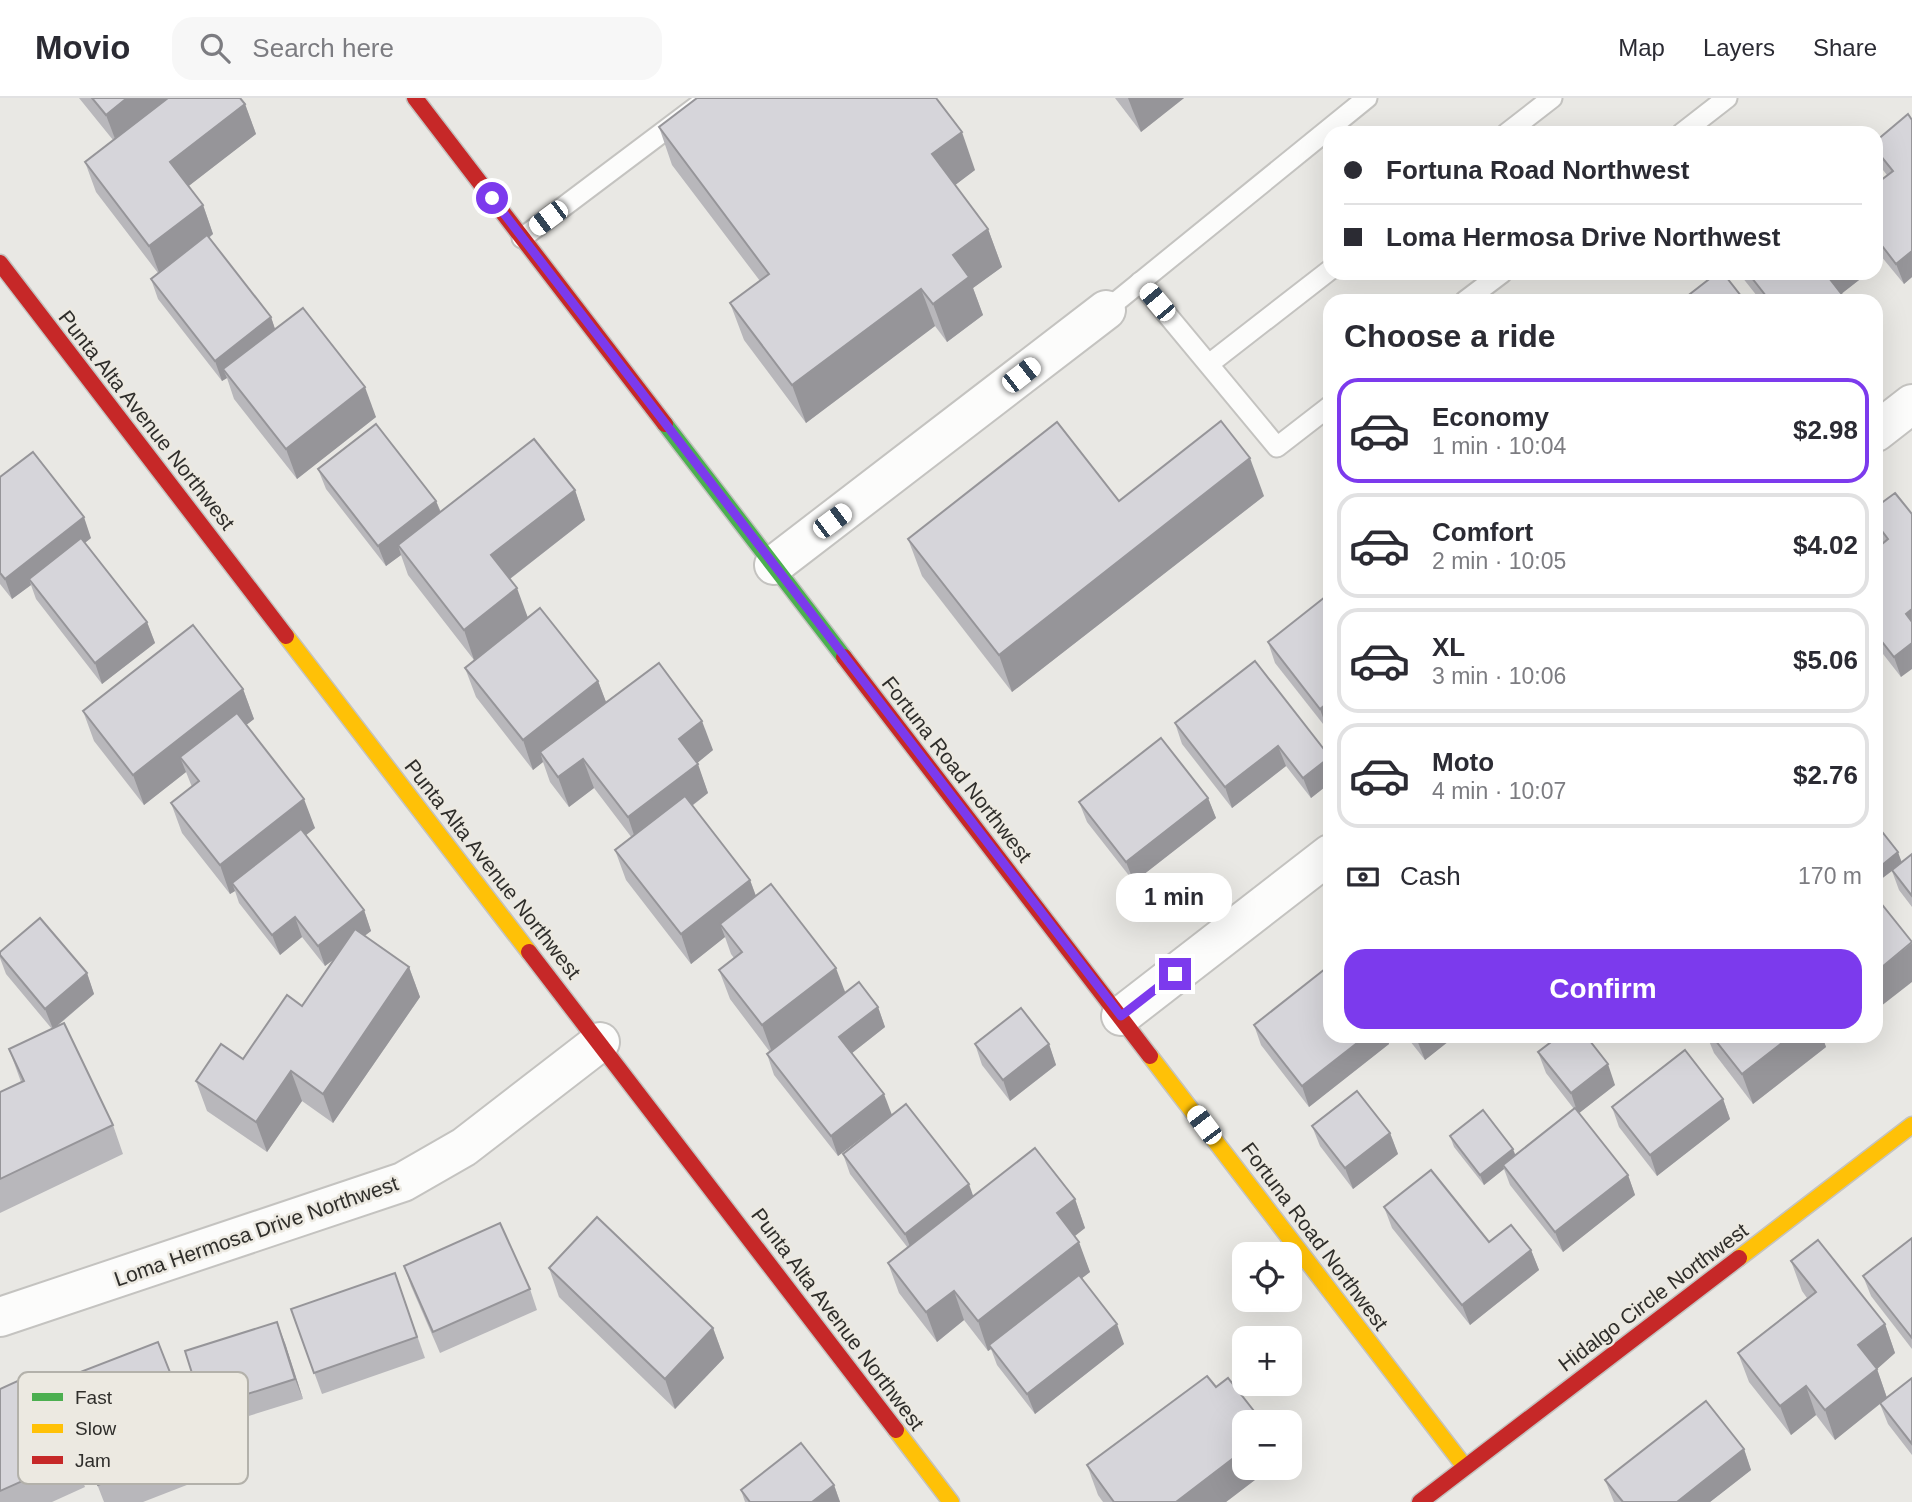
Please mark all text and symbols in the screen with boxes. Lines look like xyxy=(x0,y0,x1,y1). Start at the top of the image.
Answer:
search box xyxy=(172,17,662,80)
text: Movio xyxy=(35,29,130,66)
icon: search xyxy=(196,29,234,67)
text: Search here xyxy=(252,33,394,63)
text: Map xyxy=(1618,34,1665,61)
text: Layers xyxy=(1703,34,1775,61)
text: Share xyxy=(1813,34,1877,61)
text: Fortuna Road Northwest xyxy=(1386,155,1689,185)
route start xyxy=(476,182,508,214)
car xyxy=(525,197,572,239)
text: Loma Hermosa Drive Northwest xyxy=(1386,222,1780,252)
car xyxy=(1136,279,1179,325)
street label: Punta Alta Avenue Northwest xyxy=(54,306,240,534)
text: Choose a ride xyxy=(1344,318,1556,354)
car xyxy=(998,354,1045,396)
icon: car xyxy=(1348,399,1411,462)
text: Economy xyxy=(1432,402,1549,432)
text: $2.98 xyxy=(1793,415,1858,445)
text: 1 min · 10:04 xyxy=(1432,433,1566,459)
car xyxy=(809,500,856,542)
icon: car xyxy=(1348,514,1411,577)
text: Comfort xyxy=(1432,517,1533,547)
text: $4.02 xyxy=(1793,530,1858,560)
text: 2 min · 10:05 xyxy=(1432,548,1566,574)
icon: car xyxy=(1348,629,1411,692)
text: XL xyxy=(1432,632,1465,662)
text: $5.06 xyxy=(1793,645,1858,675)
text: 3 min · 10:06 xyxy=(1432,663,1566,689)
street label: Fortuna Road Northwest xyxy=(878,672,1037,866)
icon: car xyxy=(1348,744,1411,807)
text: Moto xyxy=(1432,747,1494,777)
street label: Punta Alta Avenue Northwest xyxy=(400,755,586,983)
text: $2.76 xyxy=(1793,760,1858,790)
text: 4 min · 10:07 xyxy=(1432,778,1566,804)
icon: cash xyxy=(1344,858,1382,896)
text: Cash xyxy=(1400,861,1461,891)
text: 170 m xyxy=(1798,863,1862,889)
callout: 1 min xyxy=(1117,872,1233,922)
text: 1 min xyxy=(1144,884,1204,910)
button: Confirm xyxy=(1344,949,1862,1029)
route end xyxy=(1159,958,1191,990)
car xyxy=(1183,1102,1226,1148)
street label: Fortuna Road Northwest xyxy=(1237,1138,1393,1334)
street label: Loma Hermosa Drive Northwest xyxy=(111,1171,401,1291)
street label: Punta Alta Avenue Northwest xyxy=(747,1204,929,1435)
street label: Hidalgo Circle Northwest xyxy=(1554,1218,1752,1376)
map controls xyxy=(1232,1242,1302,1480)
button: locate xyxy=(1232,1242,1302,1312)
button: + xyxy=(1232,1326,1302,1396)
legend xyxy=(18,1372,248,1484)
text: Fast xyxy=(75,1387,113,1408)
button: − xyxy=(1232,1410,1302,1480)
text: Slow xyxy=(75,1418,116,1439)
text: Jam xyxy=(75,1450,111,1471)

